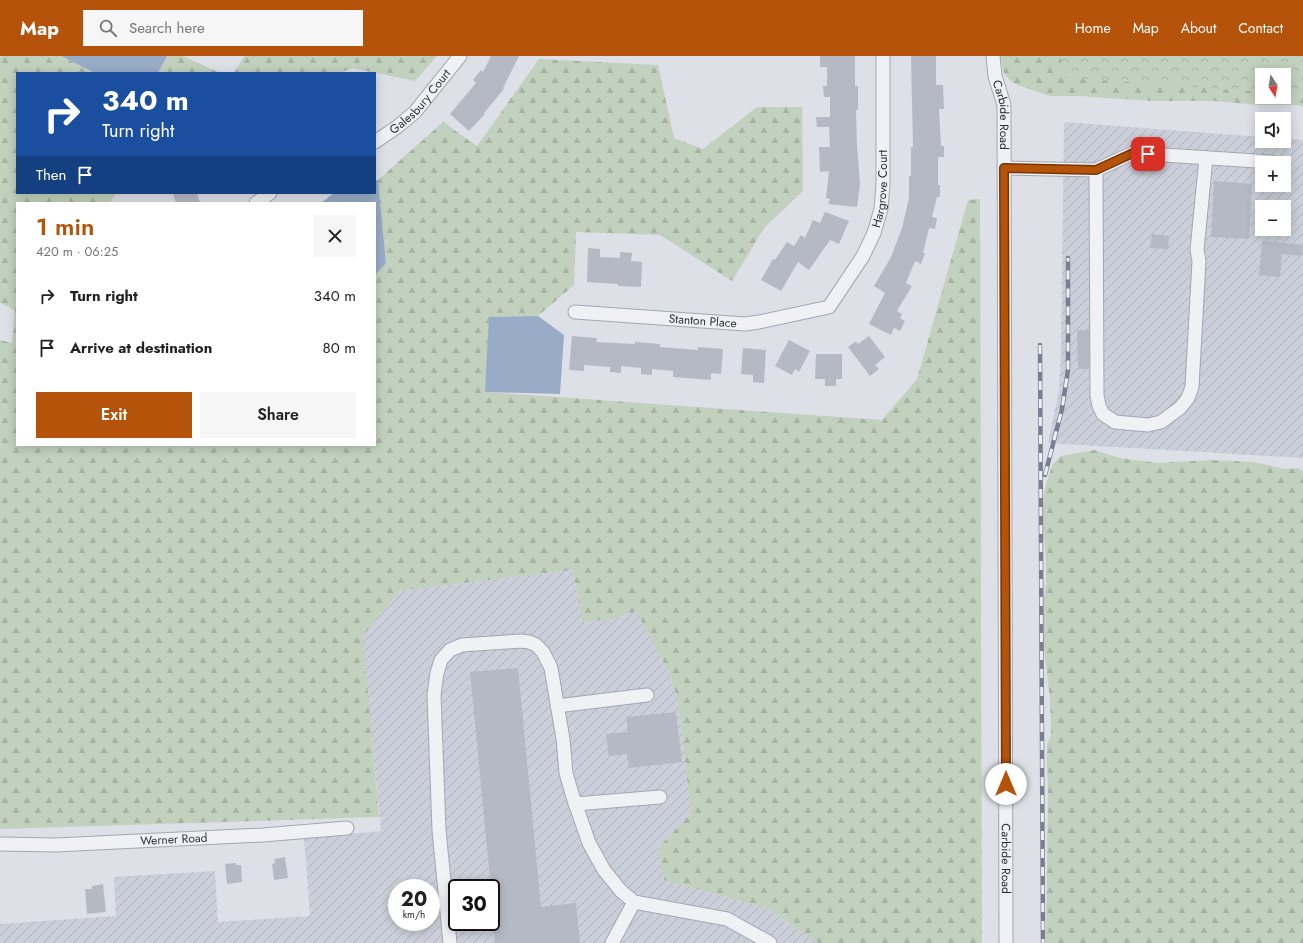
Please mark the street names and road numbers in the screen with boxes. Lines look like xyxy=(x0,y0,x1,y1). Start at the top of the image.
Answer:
street label: Galesbury Court xyxy=(386,65,455,139)
street label: Carbide Road xyxy=(988,78,1013,150)
street label: Hargrove Court xyxy=(867,150,892,230)
street label: Stanton Place xyxy=(668,310,737,332)
street label: Carbide Road xyxy=(997,823,1015,894)
street label: Werner Road xyxy=(140,829,208,850)

